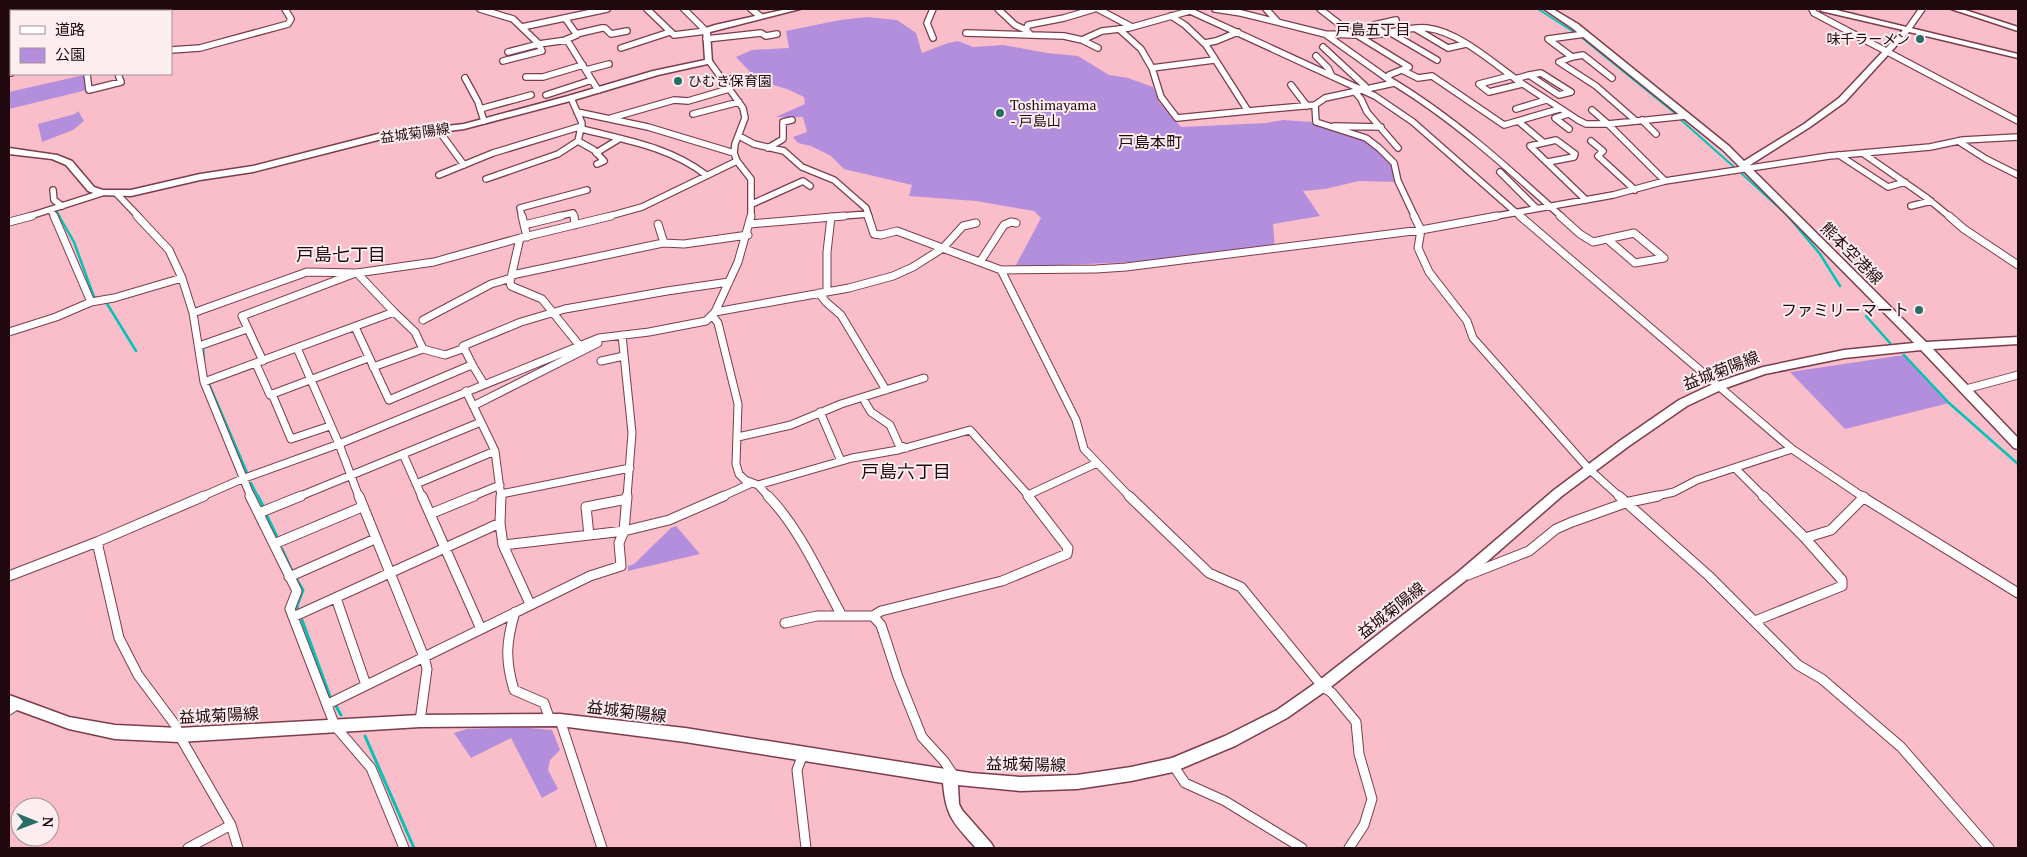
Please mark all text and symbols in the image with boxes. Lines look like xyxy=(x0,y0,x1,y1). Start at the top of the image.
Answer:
legend xyxy=(10,10,172,75)
text: 道路 xyxy=(55,19,85,39)
district label: 戸島五丁目 xyxy=(1335,19,1411,39)
place label: 味千ラーメン xyxy=(1827,29,1910,48)
marker: 味千ラーメン xyxy=(1914,33,1926,45)
text: 公園 xyxy=(55,44,85,64)
place label: ひむき保育園 xyxy=(688,71,772,90)
marker: ひむき保育園 xyxy=(672,75,684,87)
place label: Toshimayama - 戸島山 xyxy=(1010,95,1096,130)
marker: Toshimayama - 戸島山 xyxy=(994,107,1006,119)
street label: 益城菊陽線 xyxy=(379,118,451,147)
district label: 戸島本町 xyxy=(1118,131,1182,153)
street label: 熊本空港線 xyxy=(1816,217,1888,289)
district label: 戸島七丁目 xyxy=(296,242,386,266)
place label: ファミリーマート xyxy=(1781,299,1909,321)
marker: ファミリーマート xyxy=(1913,304,1925,316)
street label: 益城菊陽線 xyxy=(1680,345,1762,395)
district label: 戸島六丁目 xyxy=(861,459,951,483)
street label: 益城菊陽線 xyxy=(1353,577,1429,643)
street label: 益城菊陽線 xyxy=(586,695,668,727)
street label: 益城菊陽線 xyxy=(178,702,260,728)
street label: 益城菊陽線 xyxy=(986,752,1066,776)
north arrow xyxy=(10,797,60,847)
text: N xyxy=(39,817,58,828)

